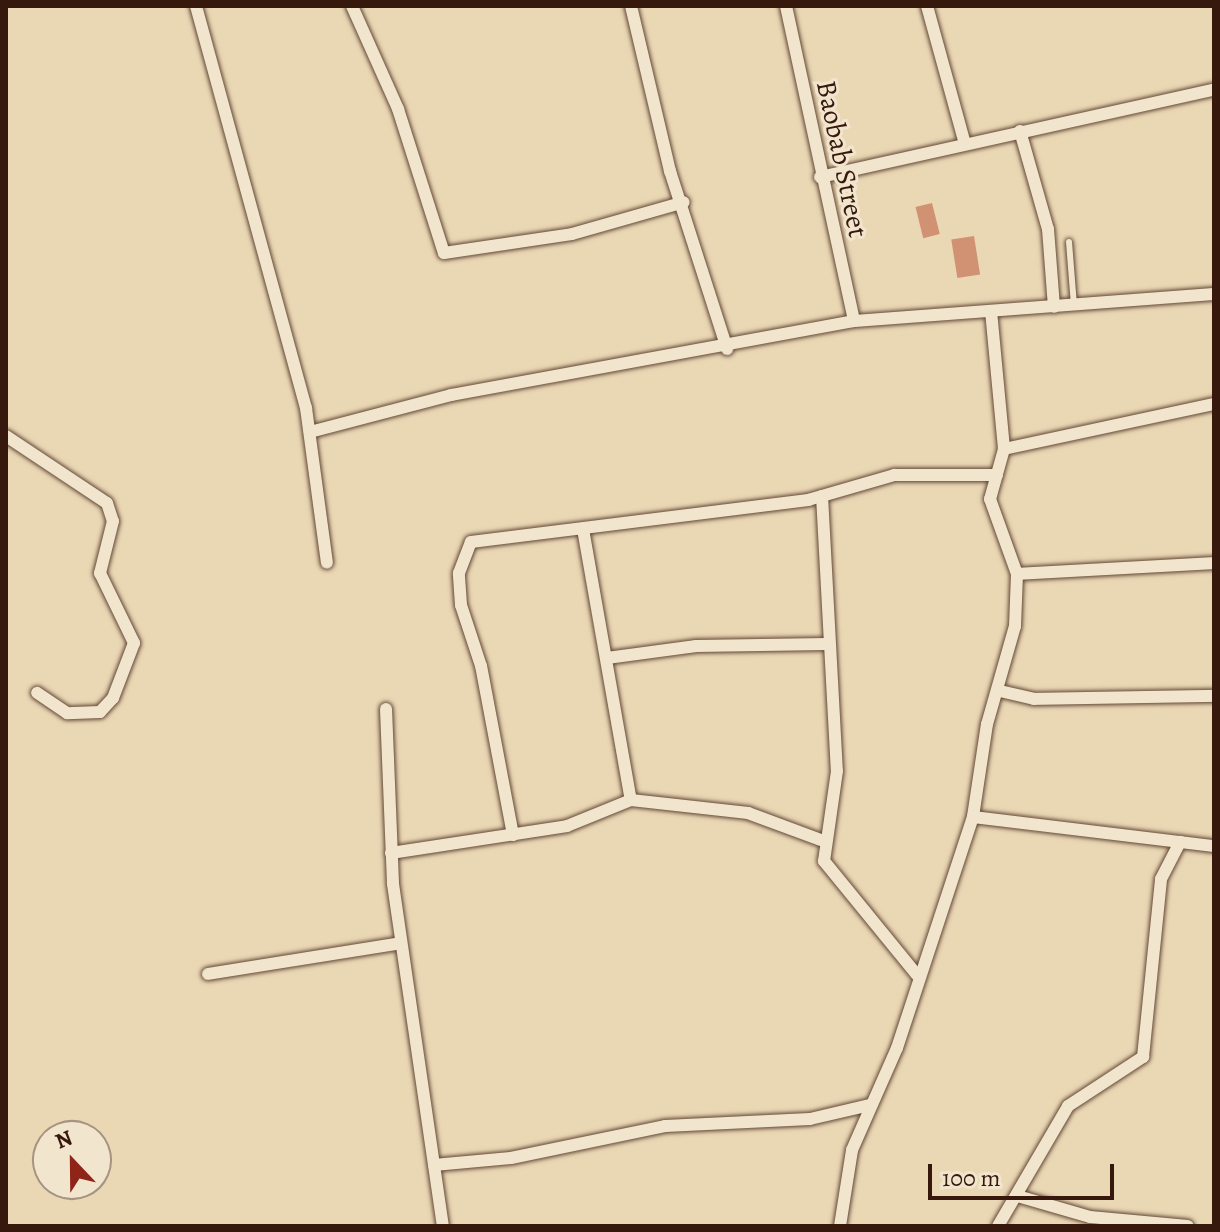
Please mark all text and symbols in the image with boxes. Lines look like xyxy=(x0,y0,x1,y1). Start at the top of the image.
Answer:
street label: Baobab Street xyxy=(809,77,875,241)
north arrow xyxy=(32,1120,112,1200)
text: N xyxy=(51,1123,77,1157)
scale bar xyxy=(932,1148,1118,1198)
text: 100 m xyxy=(942,1162,1001,1194)

